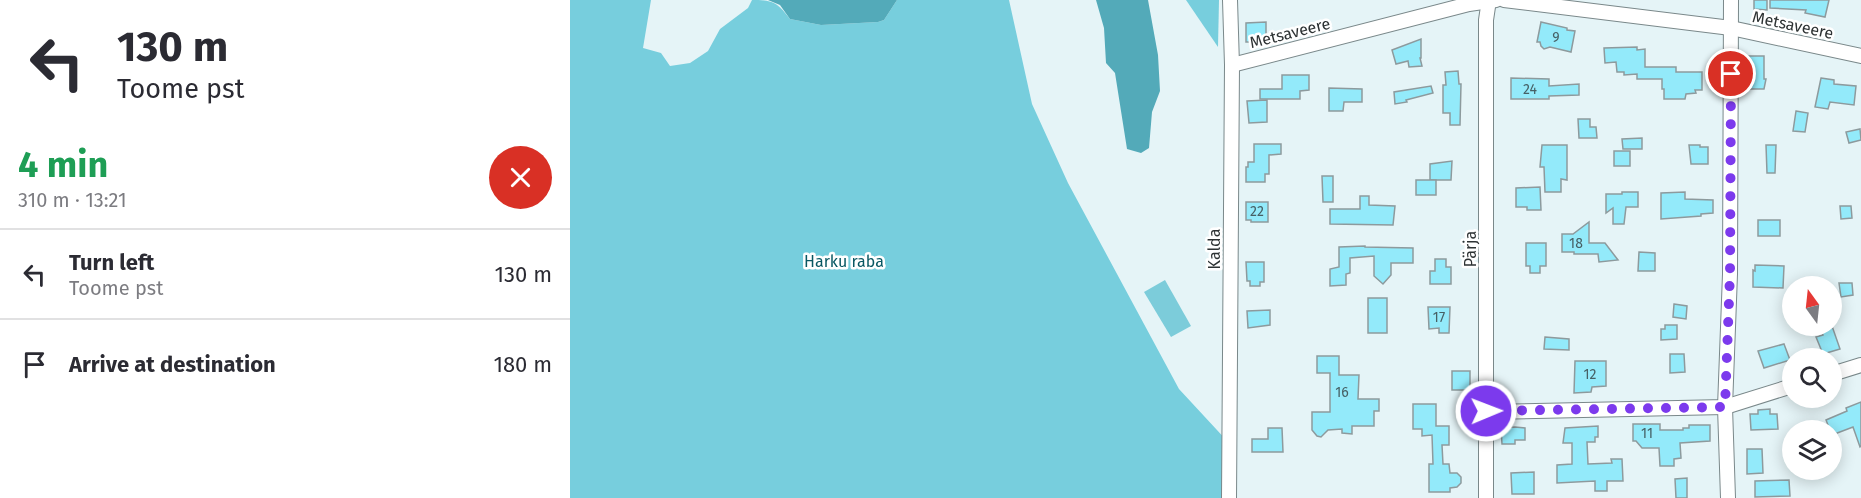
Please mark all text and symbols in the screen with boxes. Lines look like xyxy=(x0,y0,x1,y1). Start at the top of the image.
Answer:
street label: Metsaveere xyxy=(1751,7,1835,43)
street label: Metsaveere xyxy=(1248,14,1332,52)
text: 130 m xyxy=(117,22,228,72)
icon: left xyxy=(18,24,96,102)
house number: 9 xyxy=(1552,29,1560,46)
pin xyxy=(1705,48,1756,99)
icon: arrive xyxy=(1714,57,1747,90)
text: Toome pst xyxy=(117,73,244,105)
house number: 24 xyxy=(1523,81,1538,98)
text: 4 min xyxy=(18,143,108,187)
button: close xyxy=(489,146,552,209)
text: 310 m · 13:21 xyxy=(18,188,127,212)
house number: 22 xyxy=(1250,203,1264,220)
street label: Kalda xyxy=(1205,229,1224,269)
street label: Pärja xyxy=(1461,231,1480,267)
house number: 18 xyxy=(1569,235,1583,252)
text: Turn left xyxy=(69,249,154,276)
park label: Harku raba xyxy=(804,252,884,271)
icon: left xyxy=(18,258,51,291)
text: 130 m xyxy=(495,261,552,288)
text: Toome pst xyxy=(69,276,163,300)
north arrow xyxy=(1782,276,1842,336)
map controls xyxy=(1782,276,1842,480)
house number: 17 xyxy=(1433,309,1445,326)
icon: arrive xyxy=(18,348,51,381)
button: search xyxy=(1782,348,1842,408)
text: Arrive at destination xyxy=(69,351,276,378)
text: 180 m xyxy=(493,351,552,378)
house number: 12 xyxy=(1584,366,1597,383)
position arrow xyxy=(1454,379,1518,443)
house number: 16 xyxy=(1335,384,1349,401)
button: layers xyxy=(1782,420,1842,480)
house number: 11 xyxy=(1641,425,1653,442)

